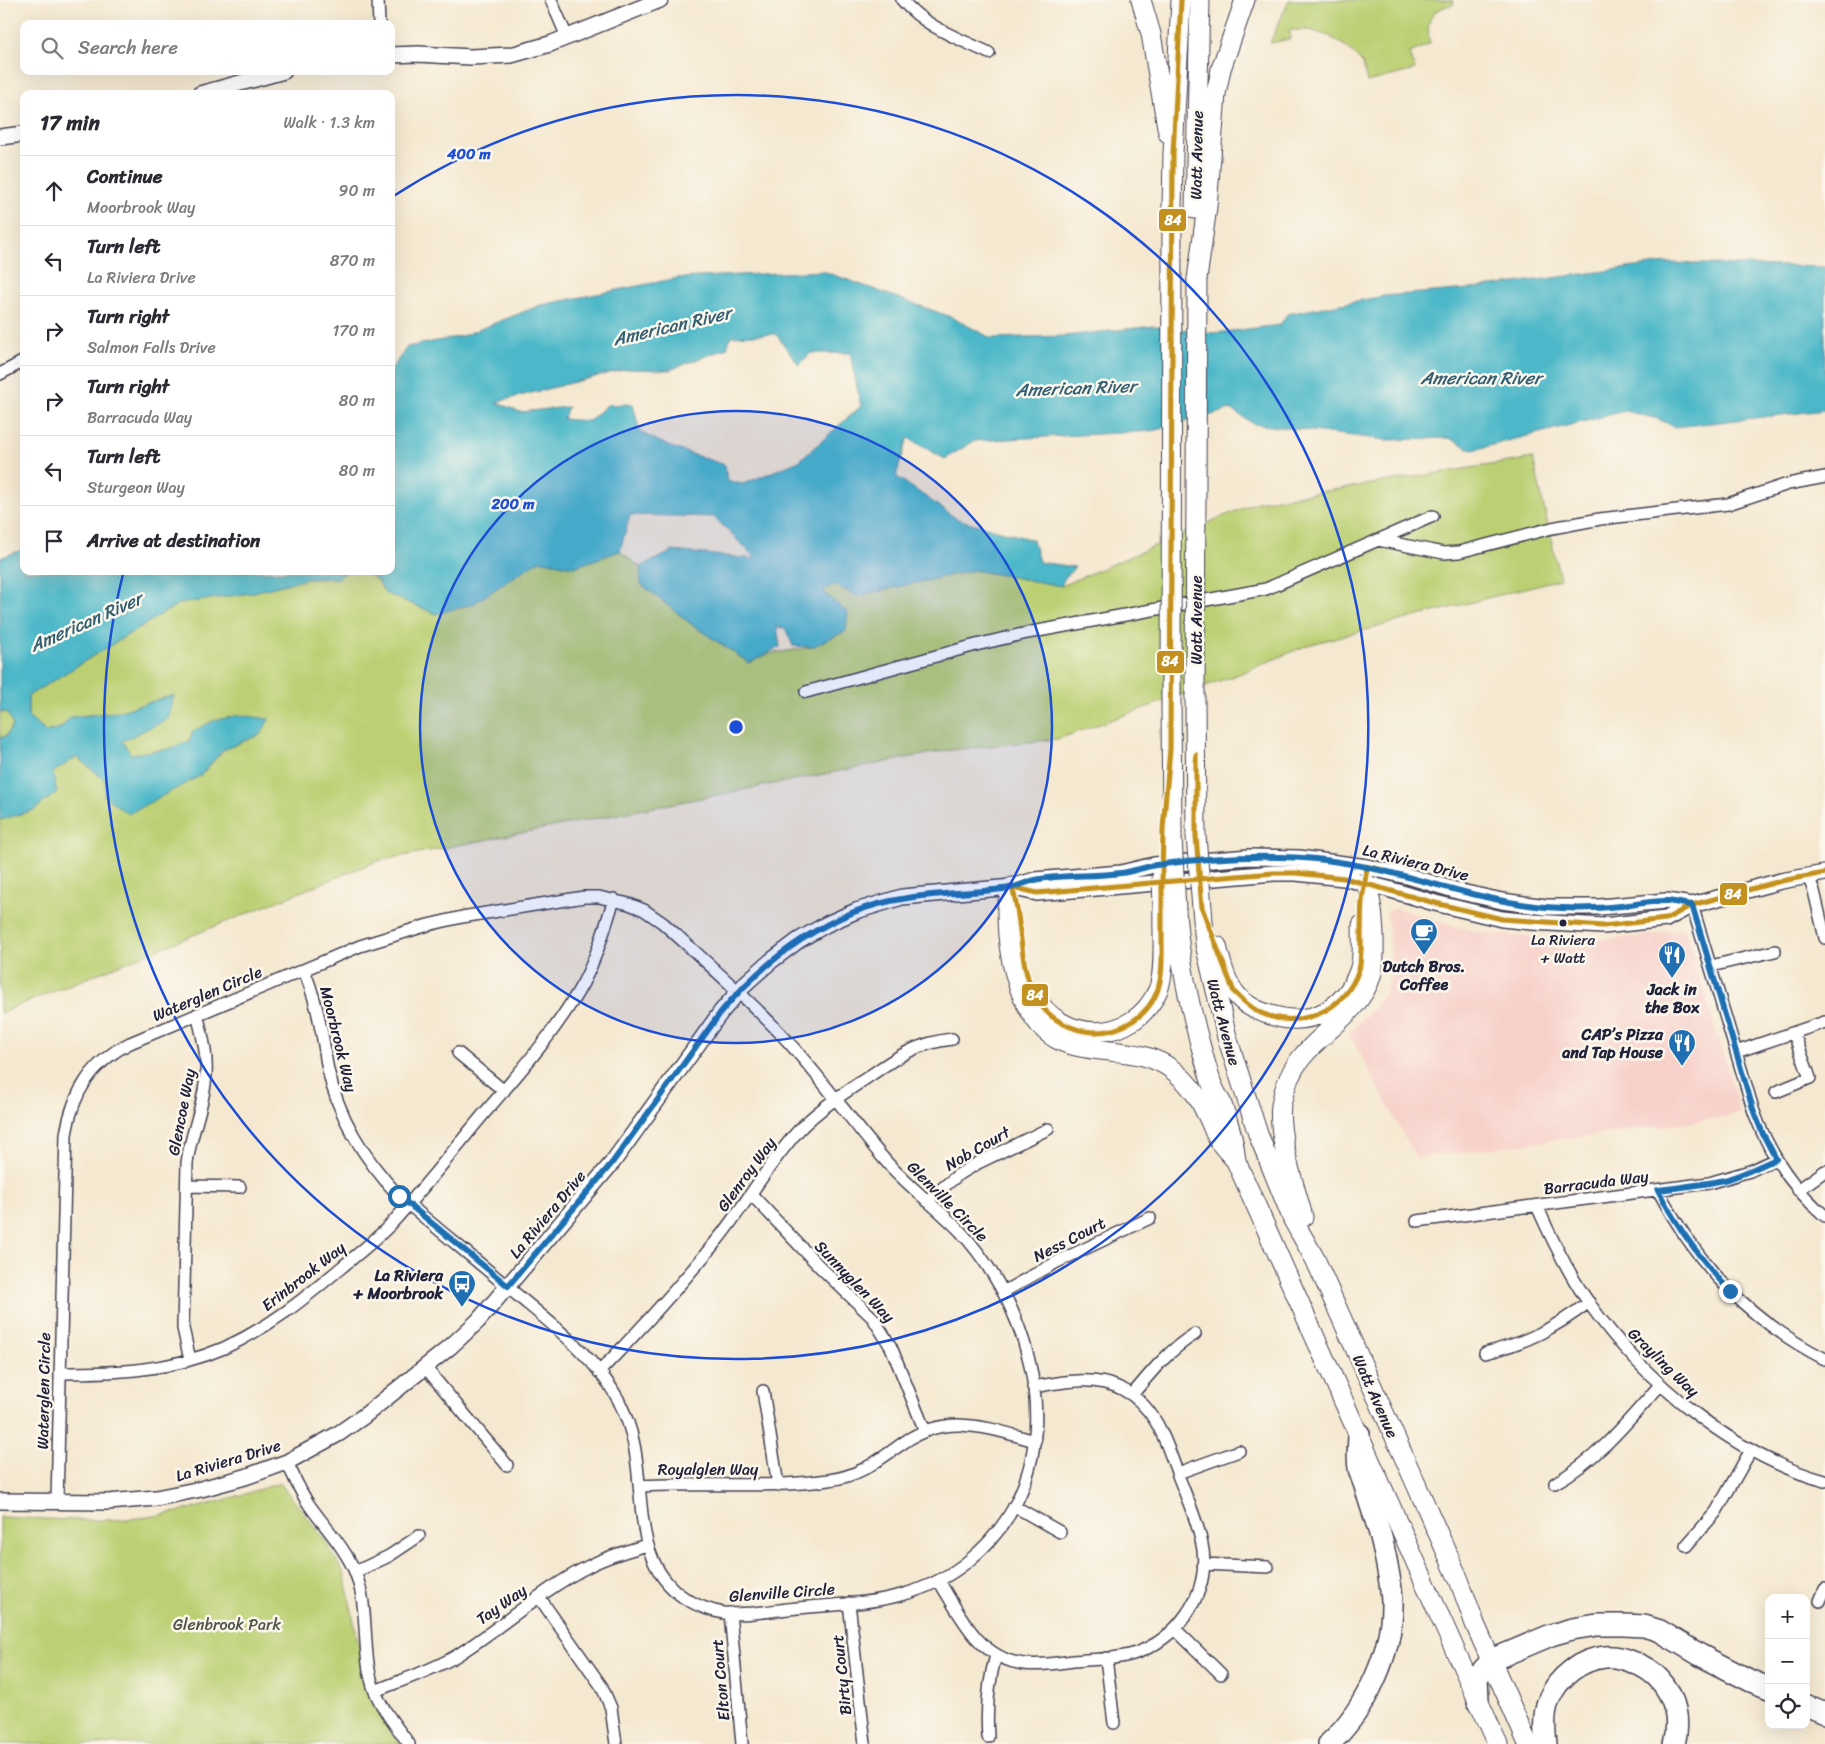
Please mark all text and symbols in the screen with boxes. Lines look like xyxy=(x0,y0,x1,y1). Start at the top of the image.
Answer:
search box xyxy=(20,20,395,75)
text: Search here xyxy=(78,31,178,64)
icon: search xyxy=(38,34,66,62)
text: 17 min xyxy=(40,104,100,142)
text: Walk · 1.3 km xyxy=(284,108,375,137)
street label: Watt Avenue xyxy=(1181,110,1212,200)
text: 400 m xyxy=(446,141,491,167)
text: Continue xyxy=(87,160,163,193)
text: 90 m xyxy=(339,176,375,205)
icon: ahead xyxy=(40,177,68,205)
text: Moorbrook Way xyxy=(87,193,195,222)
line badge: 84 xyxy=(1158,208,1187,232)
text: 84 xyxy=(1163,208,1182,233)
text: Turn left xyxy=(87,230,160,263)
text: 870 m xyxy=(330,246,375,275)
icon: left xyxy=(40,247,68,275)
text: La Riviera Drive xyxy=(87,263,196,292)
water label: American River xyxy=(609,296,738,355)
text: Turn right xyxy=(87,300,169,333)
text: 170 m xyxy=(332,316,375,345)
icon: right xyxy=(40,317,68,345)
text: Salmon Falls Drive xyxy=(87,333,216,362)
water label: American River xyxy=(1420,362,1545,394)
text: Turn right xyxy=(87,370,169,403)
water label: American River xyxy=(1014,370,1140,406)
text: 80 m xyxy=(339,386,375,415)
icon: right xyxy=(40,387,68,415)
text: Barracuda Way xyxy=(87,403,192,432)
text: Turn left xyxy=(87,440,160,473)
text: 80 m xyxy=(339,456,375,485)
icon: left xyxy=(40,457,68,485)
text: Sturgeon Way xyxy=(87,473,185,502)
text: 200 m xyxy=(490,491,535,517)
text: Arrive at destination xyxy=(87,524,260,557)
icon: arrive xyxy=(40,527,68,555)
street label: Watt Avenue xyxy=(1182,575,1211,665)
water label: American River xyxy=(24,581,151,662)
text: 84 xyxy=(1160,649,1179,674)
line badge: 84 xyxy=(1156,650,1185,674)
centre of rings xyxy=(727,718,745,736)
street label: La Riviera Drive xyxy=(1360,835,1472,890)
line badge: 84 xyxy=(1719,882,1748,906)
text: 84 xyxy=(1723,882,1742,907)
cafe icon: Dutch Bros. Coffee xyxy=(1409,917,1439,956)
marker: La Riviera + Watt xyxy=(1558,918,1568,928)
place label: La Riviera + Watt xyxy=(1531,927,1596,971)
restaurant icon: Jack in the Box xyxy=(1657,940,1687,979)
place label: Dutch Bros. Coffee xyxy=(1383,952,1465,999)
street label: Waterglen Circle xyxy=(148,957,267,1030)
street label: Watt Avenue xyxy=(1198,975,1249,1069)
place label: Jack in the Box xyxy=(1645,975,1700,1022)
street label: Moorbrook Way xyxy=(311,983,366,1096)
line badge: 84 xyxy=(1021,983,1049,1007)
text: 84 xyxy=(1025,983,1044,1008)
place label: CAP’s Pizza and Tap House xyxy=(1561,1020,1664,1067)
restaurant icon: CAP’s Pizza and Tap House xyxy=(1667,1028,1697,1067)
street label: Glencoe Way xyxy=(159,1065,204,1158)
street label: Nob Court xyxy=(939,1118,1016,1179)
street label: Glenroy Way xyxy=(709,1130,784,1218)
street label: Glenville Circle xyxy=(900,1154,995,1249)
street label: Barracuda Way xyxy=(1542,1162,1651,1203)
street label: La Riviera Drive xyxy=(501,1163,593,1265)
route start xyxy=(388,1185,411,1208)
street label: Ness Court xyxy=(1028,1209,1111,1270)
street label: Erinbrook Way xyxy=(255,1233,353,1319)
street label: Sunnyglen Way xyxy=(807,1233,903,1330)
place label: La Riviera + Moorbrook xyxy=(353,1261,444,1308)
bus stop icon: La Riviera + Moorbrook xyxy=(447,1269,477,1308)
route end xyxy=(1719,1280,1742,1303)
street label: Grayling Way xyxy=(1621,1320,1707,1405)
street label: Waterglen Circle xyxy=(28,1332,59,1450)
street label: Watt Avenue xyxy=(1344,1349,1407,1443)
street label: La Riviera Drive xyxy=(172,1431,284,1490)
street label: Royalglen Way xyxy=(658,1455,759,1484)
street label: Glenville Circle xyxy=(728,1574,836,1611)
street label: Tay Way xyxy=(470,1576,533,1633)
map controls xyxy=(1765,1594,1810,1729)
button: + xyxy=(1765,1594,1810,1639)
park label: Glenbrook Park xyxy=(173,1610,281,1639)
street label: Birty Court xyxy=(823,1633,860,1717)
street label: Elton Court xyxy=(702,1638,739,1722)
button: − xyxy=(1765,1639,1810,1684)
button: locate xyxy=(1765,1684,1810,1729)

